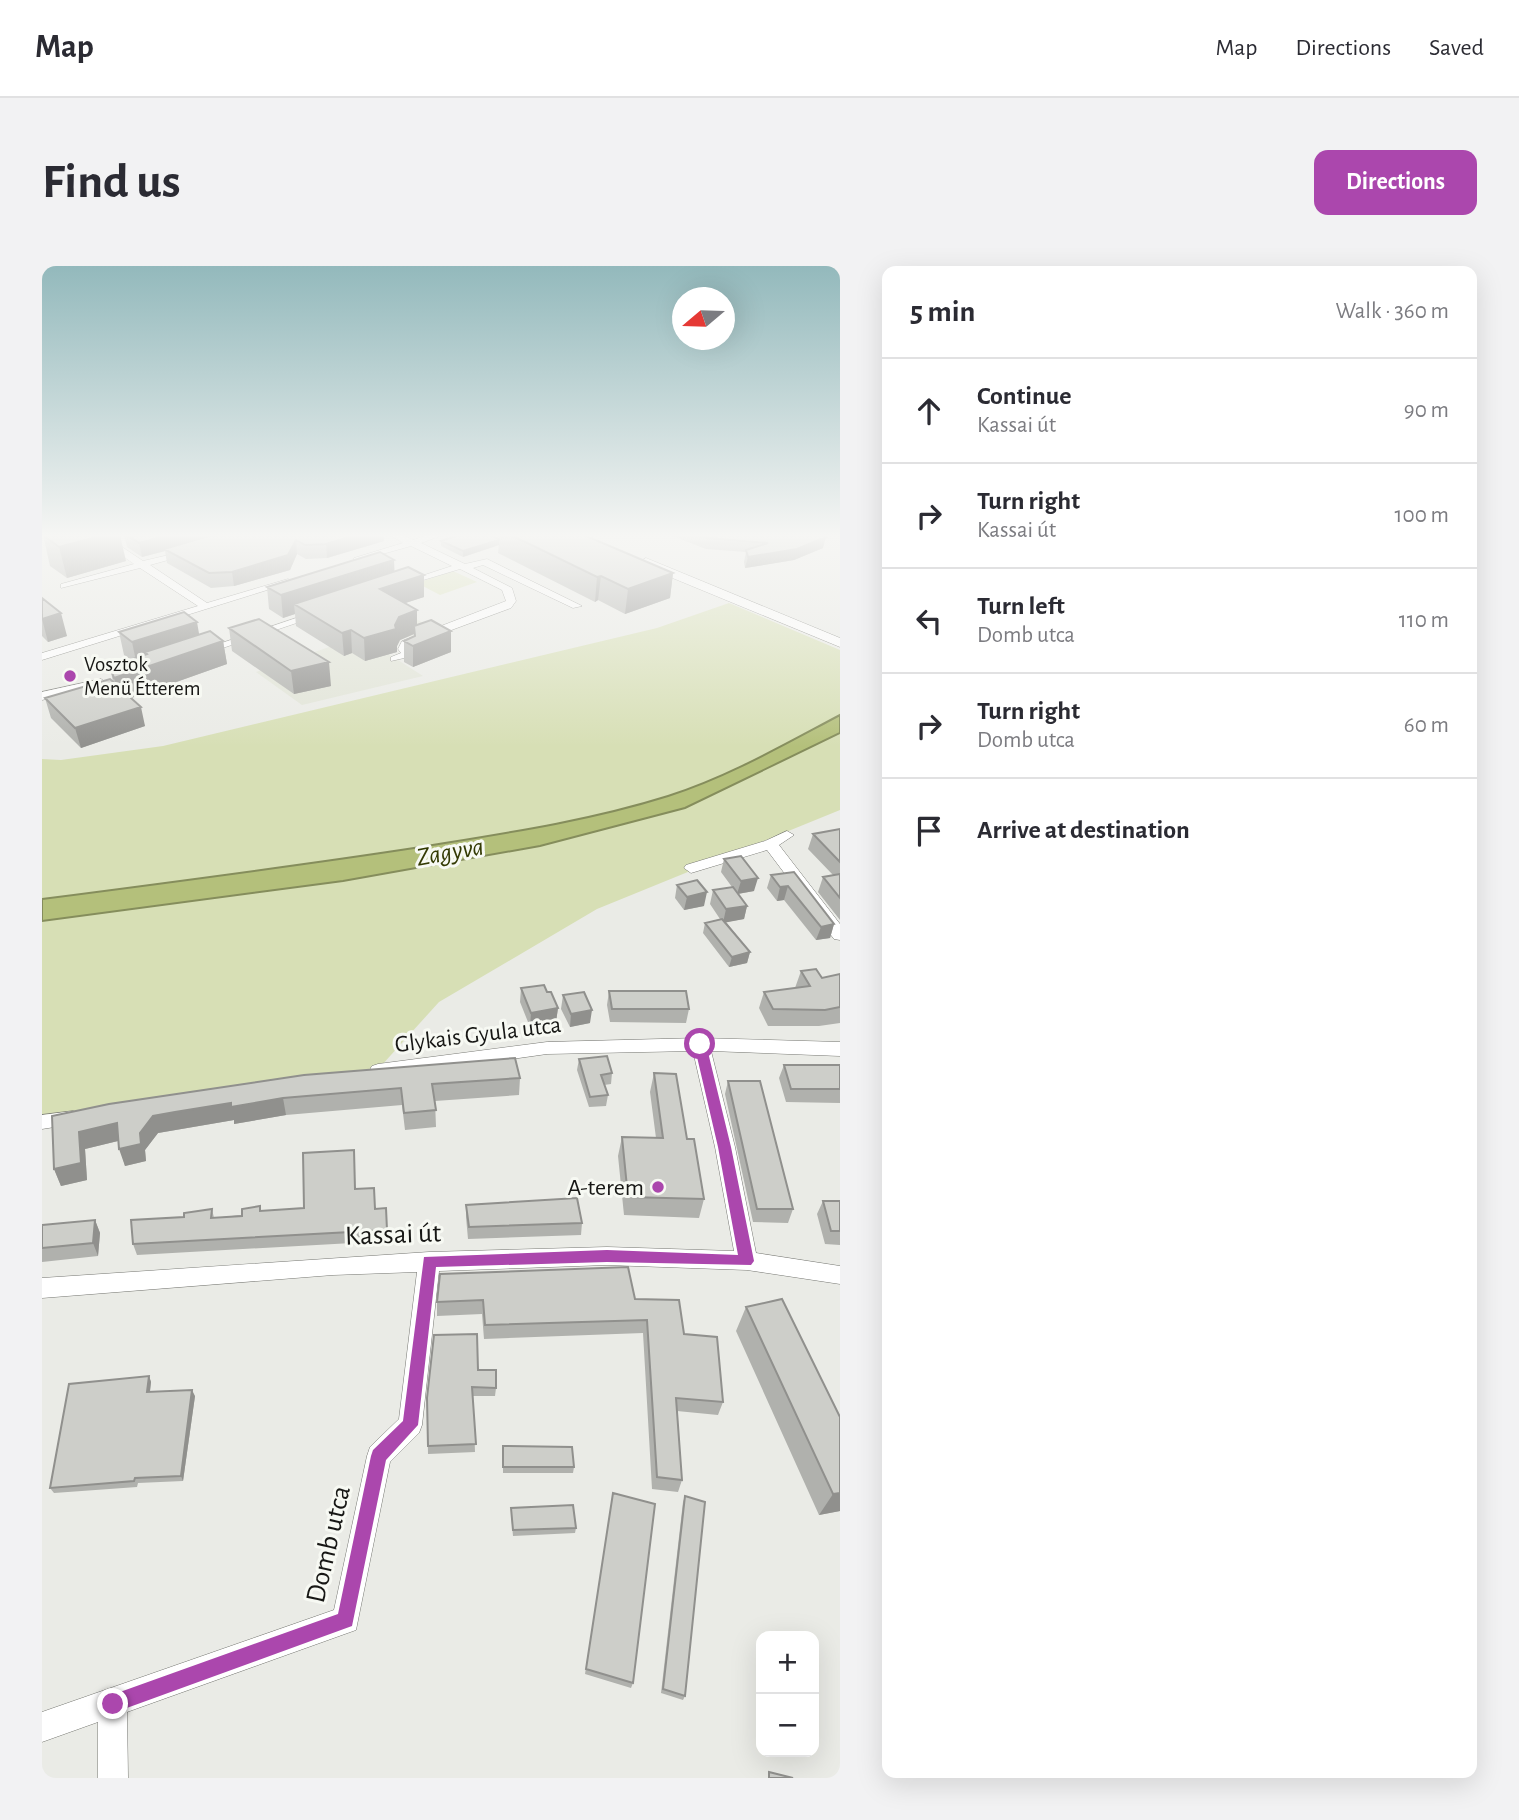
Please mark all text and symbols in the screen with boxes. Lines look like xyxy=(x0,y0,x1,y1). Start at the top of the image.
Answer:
text: Map xyxy=(35,31,94,64)
text: Map xyxy=(1215,36,1257,60)
text: Directions xyxy=(1295,36,1391,60)
text: Saved xyxy=(1429,36,1484,60)
button: Directions xyxy=(1314,150,1477,215)
text: Find us xyxy=(42,158,181,207)
north arrow xyxy=(672,287,735,350)
text: 5 min xyxy=(910,297,975,327)
text: Walk · 360 m xyxy=(1335,300,1449,323)
text: Continue xyxy=(977,383,1072,409)
icon: ahead xyxy=(910,392,948,430)
text: 90 m xyxy=(1404,399,1449,422)
text: Kassai út xyxy=(977,414,1056,437)
text: Turn right xyxy=(977,488,1080,514)
icon: right xyxy=(910,497,948,535)
text: 100 m xyxy=(1395,504,1449,527)
text: Kassai út xyxy=(977,519,1056,542)
text: Turn left xyxy=(977,593,1065,619)
icon: left xyxy=(910,602,948,640)
text: 110 m xyxy=(1399,609,1449,632)
text: Domb utca xyxy=(977,624,1075,647)
place label: Vosztok Menü Étterem xyxy=(84,654,201,699)
marker: Vosztok Menü Étterem xyxy=(62,668,78,684)
text: Turn right xyxy=(977,698,1080,724)
icon: right xyxy=(910,707,948,745)
text: 60 m xyxy=(1404,714,1449,737)
text: Domb utca xyxy=(977,729,1075,752)
icon: arrive xyxy=(910,812,948,850)
text: Arrive at destination xyxy=(977,817,1190,843)
water label: Zagyva xyxy=(415,833,486,871)
street label: Glykais Gyula utca xyxy=(394,1013,563,1057)
route start xyxy=(684,1028,715,1059)
place label: A-terem xyxy=(568,1176,644,1200)
marker: A-terem xyxy=(650,1179,666,1195)
street label: Kassai út xyxy=(344,1219,442,1251)
street label: Domb utca xyxy=(302,1483,356,1606)
map controls xyxy=(756,1631,819,1757)
button: + xyxy=(756,1631,819,1694)
route end xyxy=(97,1688,128,1719)
button: − xyxy=(756,1694,819,1757)

